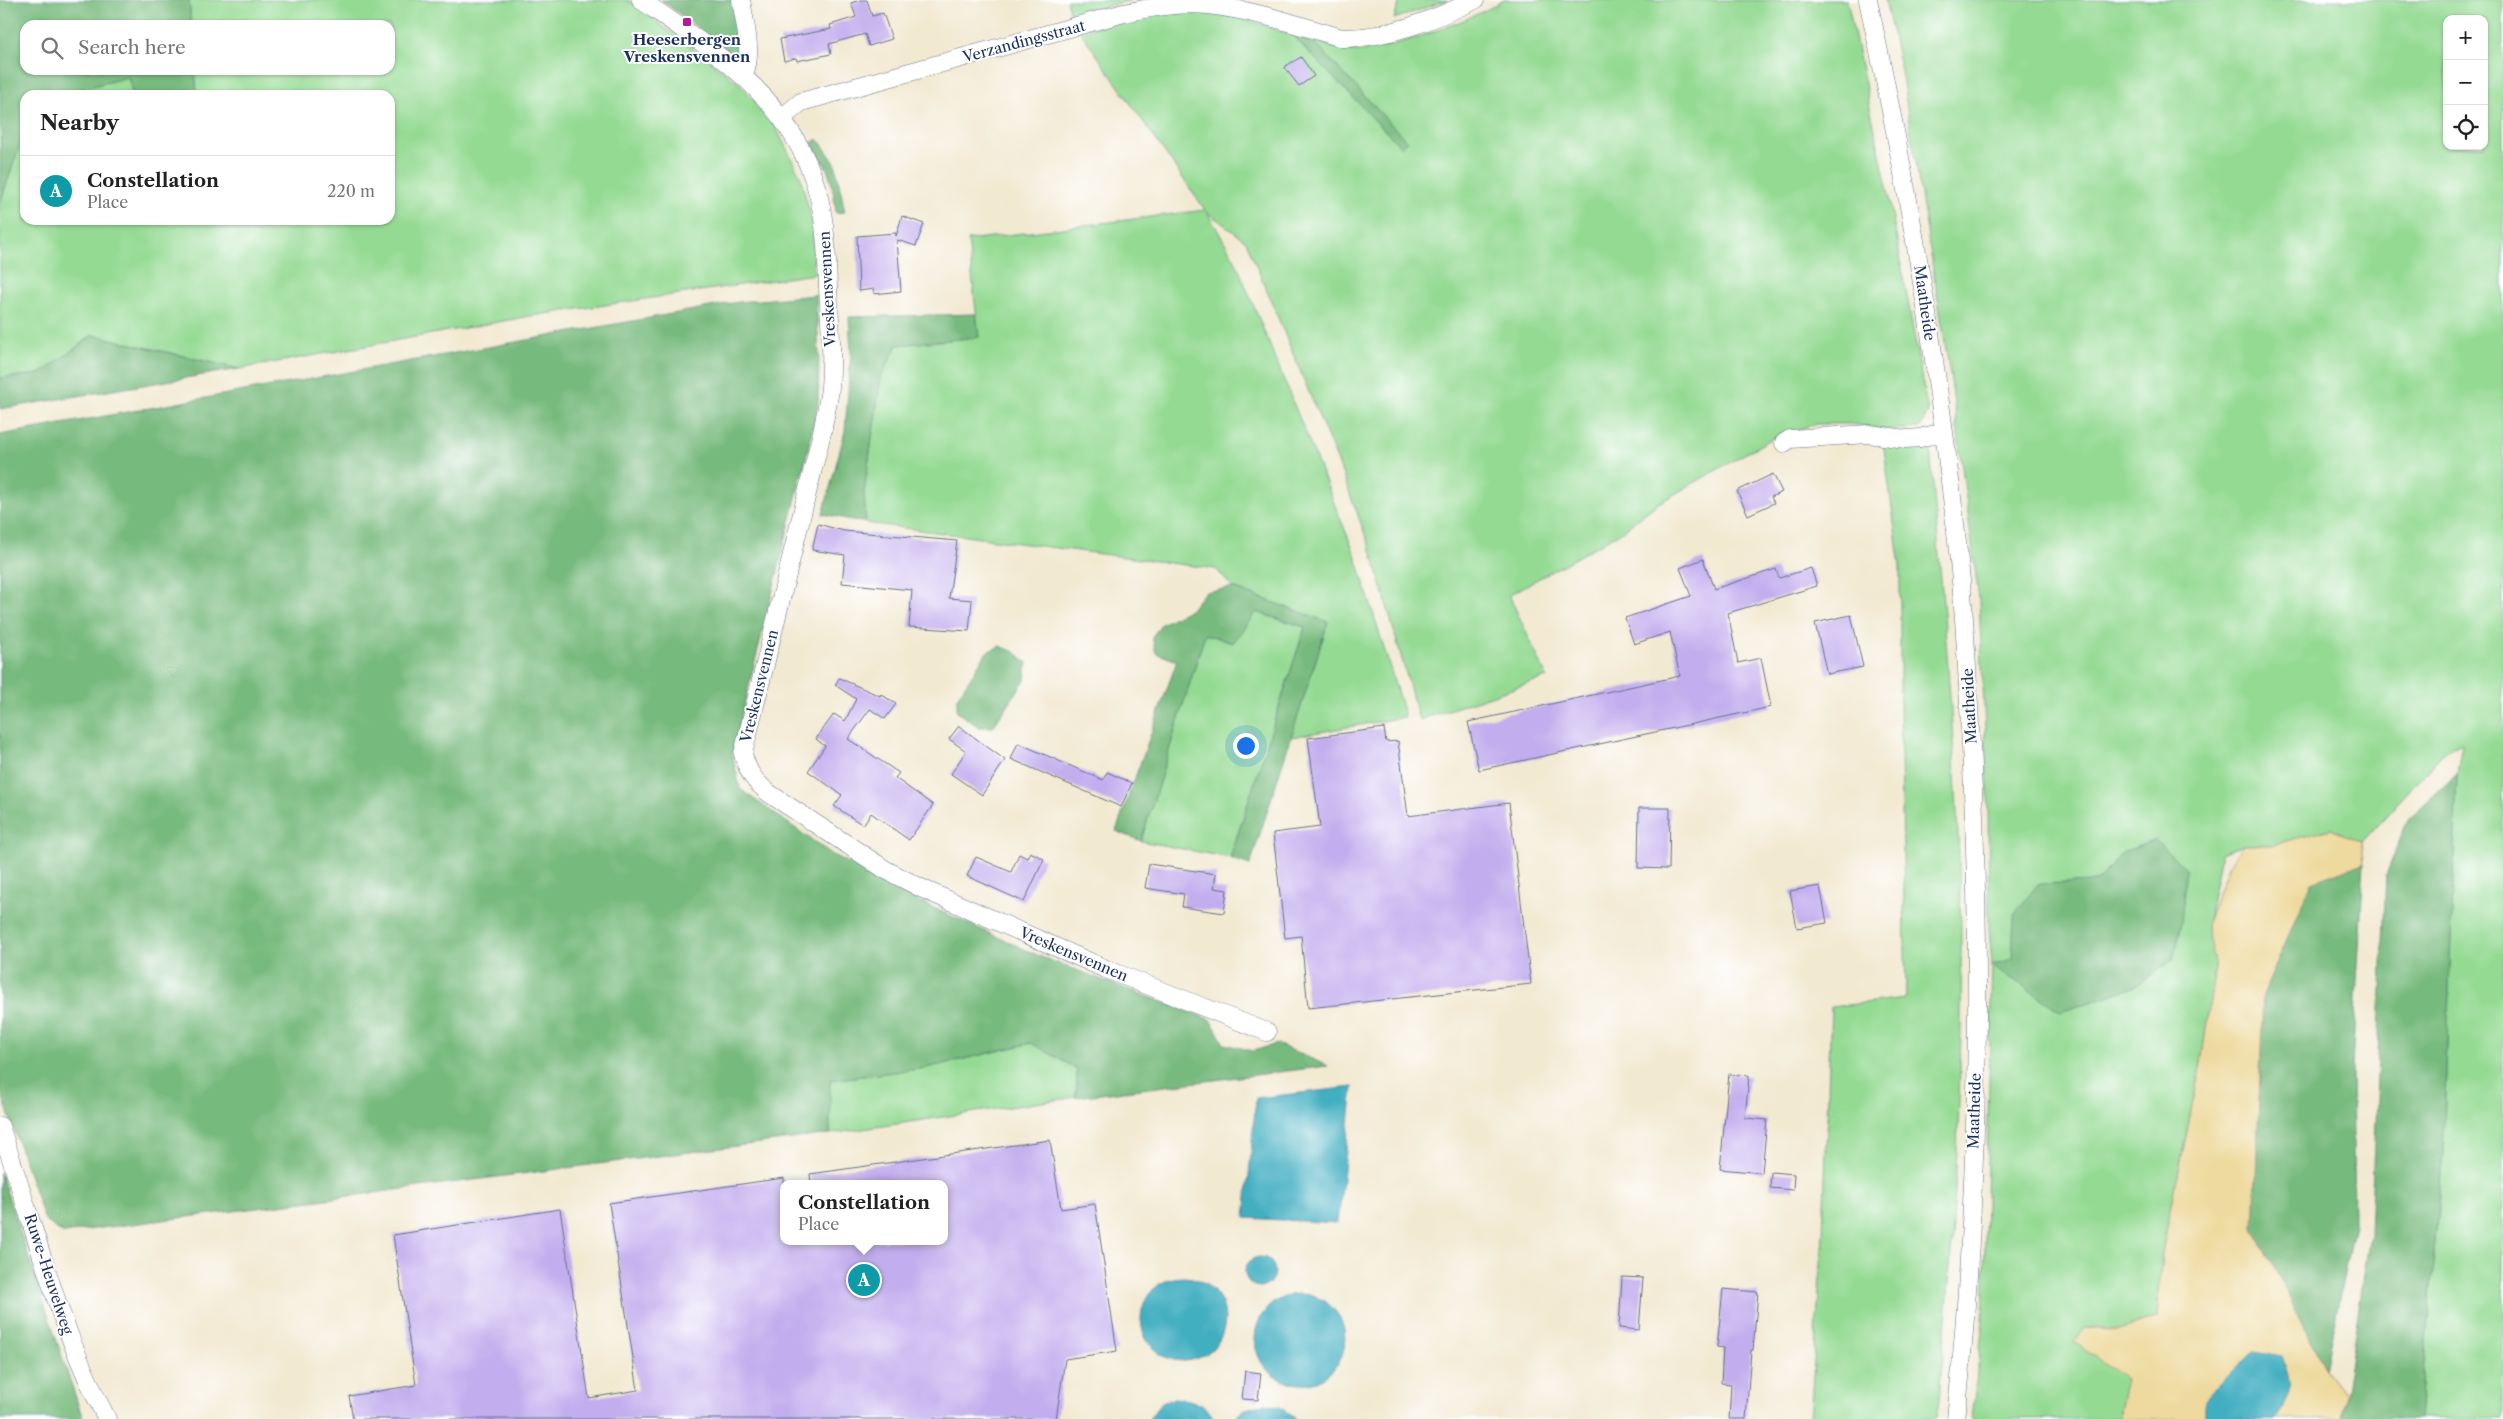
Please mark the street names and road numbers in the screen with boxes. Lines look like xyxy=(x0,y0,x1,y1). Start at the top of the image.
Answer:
street label: Verzandingsstraat xyxy=(960,15,1088,67)
street label: Vreskensvennen xyxy=(814,230,840,348)
street label: Maatheide xyxy=(1910,264,1940,342)
street label: Vreskensvennen xyxy=(736,627,782,745)
street label: Maatheide xyxy=(1958,668,1980,744)
street label: Vreskensvennen xyxy=(1016,922,1131,986)
street label: Maatheide xyxy=(1963,1073,1985,1149)
street label: Ruwe-Heuvelweg xyxy=(21,1211,78,1337)

